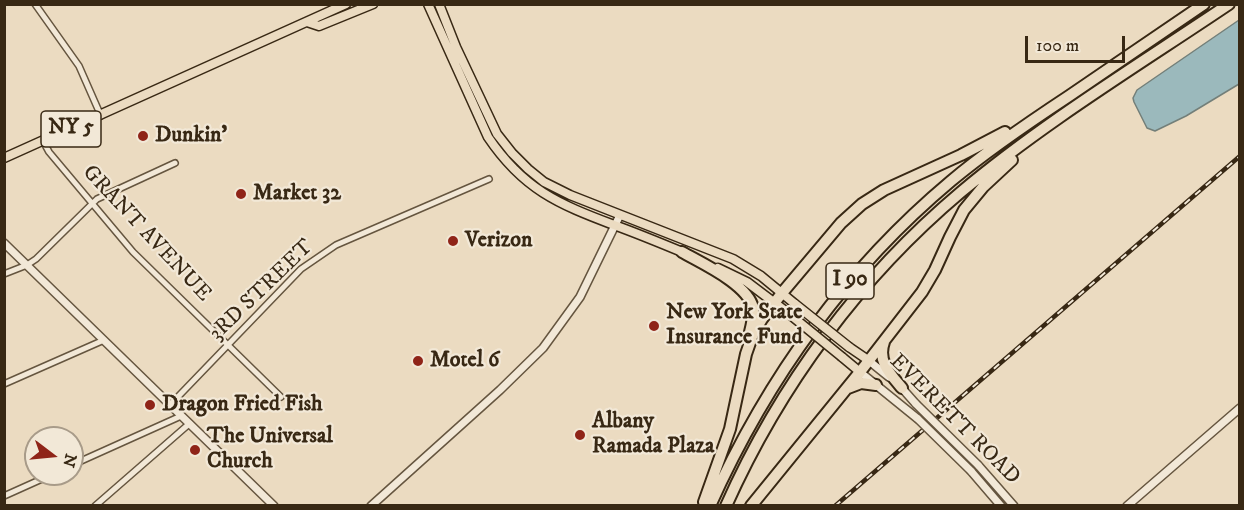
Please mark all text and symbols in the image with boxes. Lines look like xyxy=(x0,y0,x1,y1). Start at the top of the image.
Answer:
scale bar xyxy=(1028,24,1128,62)
text: 100 m xyxy=(1036,35,1079,57)
road number: NY 5 xyxy=(41,111,101,147)
place label: Dunkin' xyxy=(155,123,227,149)
marker: Dunkin' xyxy=(136,129,150,143)
street label: GRANT AVENUE xyxy=(76,160,216,308)
place label: Market 32 xyxy=(253,181,341,207)
marker: Market 32 xyxy=(234,187,248,201)
place label: Verizon xyxy=(465,228,532,254)
marker: Verizon xyxy=(446,234,460,248)
street label: 3RD STREET xyxy=(204,235,320,347)
road number: I 90 xyxy=(826,263,874,299)
place label: New York State Insurance Fund xyxy=(666,300,803,352)
marker: New York State Insurance Fund xyxy=(647,319,661,333)
place label: Motel 6 xyxy=(430,348,499,374)
street label: EVERETT ROAD xyxy=(883,349,1025,491)
marker: Motel 6 xyxy=(411,354,425,368)
place label: Dragon Fried Fish xyxy=(162,392,323,418)
marker: Dragon Fried Fish xyxy=(143,398,157,412)
place label: Albany Ramada Plaza xyxy=(592,409,714,460)
place label: The Universal Church xyxy=(207,424,333,476)
north arrow xyxy=(24,426,84,486)
marker: Albany Ramada Plaza xyxy=(573,428,587,442)
marker: The Universal Church xyxy=(188,443,202,457)
text: N xyxy=(58,451,81,469)

